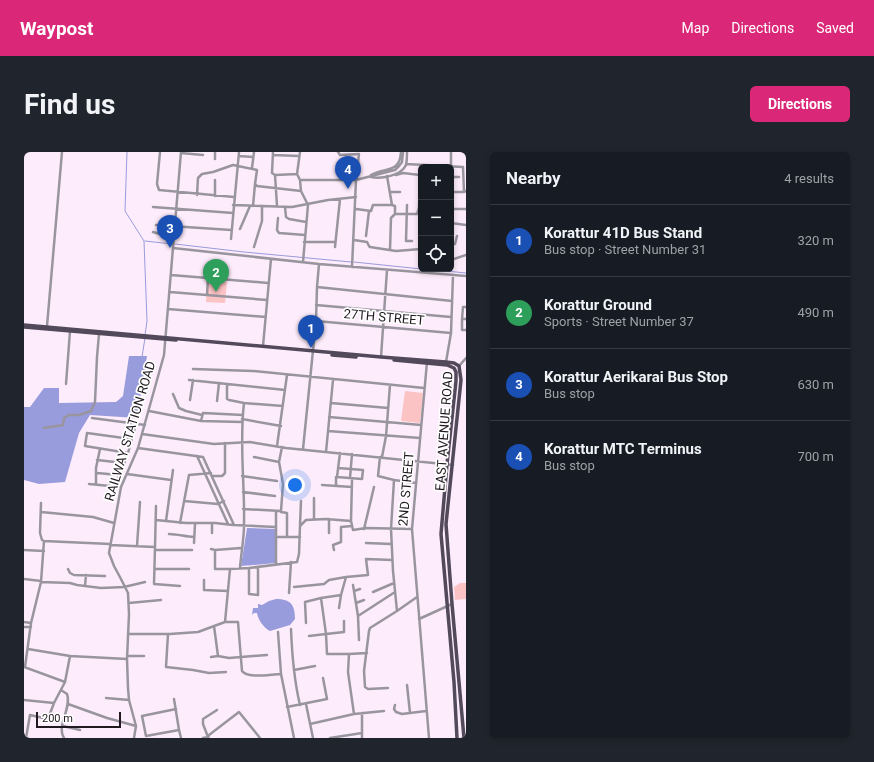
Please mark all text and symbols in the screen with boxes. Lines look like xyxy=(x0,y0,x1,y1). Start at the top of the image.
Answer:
text: Waypost xyxy=(20,17,94,40)
text: Map xyxy=(682,20,709,36)
text: Directions xyxy=(731,20,794,36)
text: Saved xyxy=(816,20,854,36)
button: Directions xyxy=(750,86,850,122)
text: Find us xyxy=(24,88,115,121)
pin: 4 xyxy=(335,156,361,189)
map controls xyxy=(418,164,454,272)
button: + xyxy=(418,164,454,200)
text: Nearby xyxy=(506,168,561,188)
text: 4 results xyxy=(784,171,834,186)
button: − xyxy=(418,200,454,236)
pin: 3 xyxy=(157,215,183,248)
text: Korattur 41D Bus Stand xyxy=(544,224,702,242)
text: 1 xyxy=(515,233,523,248)
text: 320 m xyxy=(797,233,834,248)
button: locate xyxy=(418,236,454,272)
text: Bus stop · Street Number 31 xyxy=(544,242,706,257)
pin: 2 xyxy=(203,259,229,292)
text: Korattur Ground xyxy=(544,296,652,314)
text: 2 xyxy=(515,305,523,320)
text: 490 m xyxy=(797,305,834,320)
street label: 27TH STREET xyxy=(343,306,425,328)
text: Sports · Street Number 37 xyxy=(544,314,694,329)
pin: 1 xyxy=(298,315,324,348)
street label: RAILWAY STATION ROAD xyxy=(102,359,158,503)
text: Korattur Aerikarai Bus Stop xyxy=(544,368,728,386)
street label: EAST AVENUE ROAD xyxy=(432,371,456,491)
text: 3 xyxy=(515,377,523,392)
text: 630 m xyxy=(797,377,834,392)
text: Bus stop xyxy=(544,386,595,401)
text: Korattur MTC Terminus xyxy=(544,440,702,458)
text: 4 xyxy=(515,449,523,464)
text: 700 m xyxy=(797,449,834,464)
street label: 2ND STREET xyxy=(395,451,417,527)
text: Bus stop xyxy=(544,458,595,473)
your location xyxy=(285,475,305,495)
scale bar xyxy=(36,710,121,729)
text: 200 m xyxy=(42,712,73,725)

